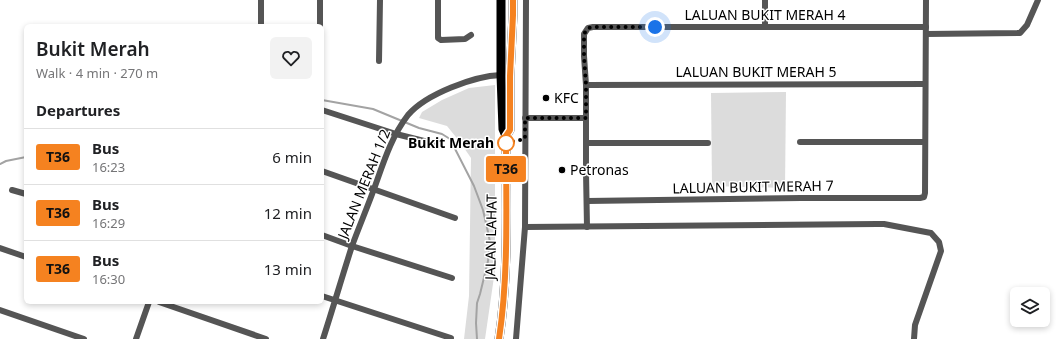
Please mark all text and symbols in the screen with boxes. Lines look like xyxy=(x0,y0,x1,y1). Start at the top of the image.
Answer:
street label: LALUAN BUKIT MERAH 4 xyxy=(684,5,846,24)
your location xyxy=(645,17,665,37)
text: Bukit Merah xyxy=(36,36,150,62)
button: heart xyxy=(270,37,312,79)
street label: LALUAN BUKIT MERAH 5 xyxy=(675,62,837,81)
text: Walk · 4 min · 270 m xyxy=(36,64,158,82)
place label: KFC xyxy=(554,88,579,107)
marker: KFC xyxy=(541,93,551,103)
text: Departures xyxy=(36,100,120,120)
street label: JALAN MERAH 1/2 xyxy=(332,126,394,243)
place label: Bukit Merah xyxy=(408,133,494,152)
marker: Bukit Merah xyxy=(497,134,515,152)
text: Bus xyxy=(92,138,119,158)
text: T36 xyxy=(46,147,70,166)
text: 6 min xyxy=(272,147,312,167)
line badge: T36 xyxy=(483,156,529,182)
text: 16:23 xyxy=(92,158,125,176)
text: T36 xyxy=(494,159,518,178)
place label: Petronas xyxy=(570,160,629,179)
marker: Petronas xyxy=(557,165,567,175)
street label: LALUAN BUKIT MERAH 7 xyxy=(672,176,834,197)
text: Bus xyxy=(92,194,119,214)
street label: JALAN LAHAT xyxy=(480,194,501,282)
text: T36 xyxy=(46,203,70,222)
text: 12 min xyxy=(264,203,312,223)
text: 16:29 xyxy=(92,214,125,232)
text: Bus xyxy=(92,250,119,270)
text: T36 xyxy=(46,259,70,278)
text: 13 min xyxy=(264,259,312,279)
text: 16:30 xyxy=(92,270,125,288)
map controls xyxy=(1010,287,1050,327)
button: layers xyxy=(1010,287,1050,327)

